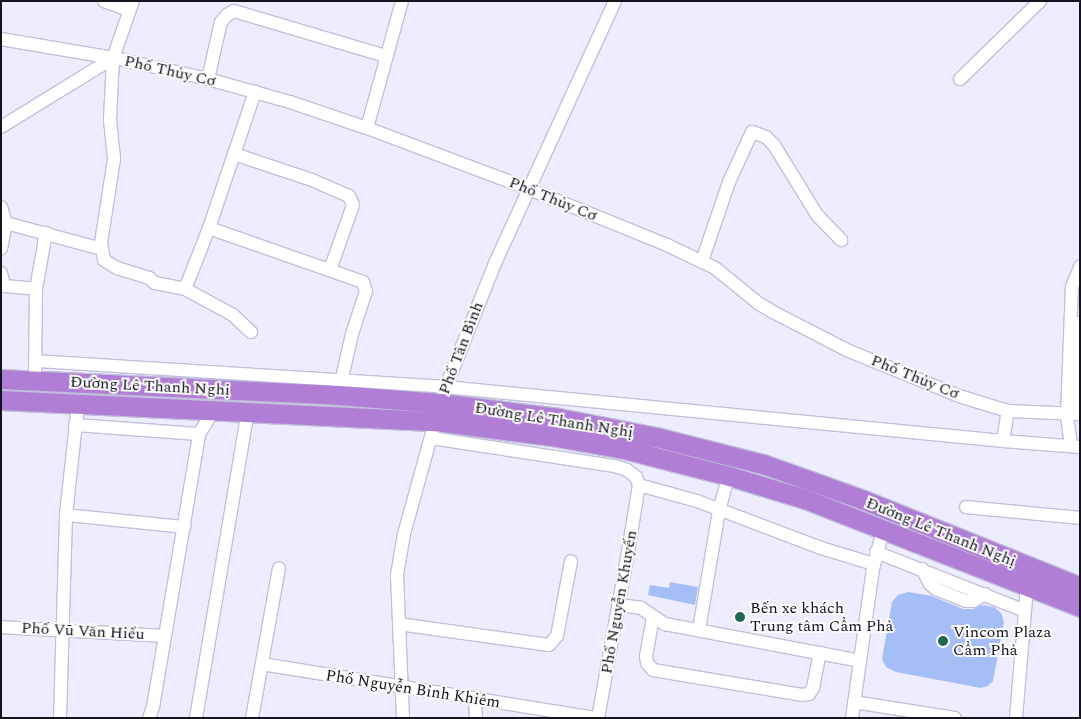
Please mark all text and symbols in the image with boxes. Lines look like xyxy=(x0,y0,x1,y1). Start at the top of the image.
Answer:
street label: Phố Thủy Cơ xyxy=(122,51,218,91)
street label: Phố Thủy Cơ xyxy=(506,173,600,225)
street label: Phố Tân Bình xyxy=(435,299,487,397)
street label: Phố Thủy Cơ xyxy=(868,351,962,403)
street label: Đường Lê Thanh Nghị xyxy=(70,372,230,400)
street label: Đường Lê Thanh Nghị xyxy=(474,398,634,442)
street label: Đường Lê Thanh Nghị xyxy=(863,493,1019,571)
street label: Phố Nguyễn Khuyến xyxy=(597,529,641,675)
place label: Bến xe khách Trung tâm Cẩm Phả xyxy=(750,598,893,636)
marker: Bến xe khách Trung tâm Cẩm Phả xyxy=(734,611,746,623)
street label: Phố Vũ Văn Hiếu xyxy=(21,618,145,644)
place label: Vincom Plaza Cẩm Phả xyxy=(953,622,1051,660)
marker: Vincom Plaza Cẩm Phả xyxy=(937,635,949,647)
street label: Phố Nguyễn Bỉnh Khiêm xyxy=(324,666,502,712)

